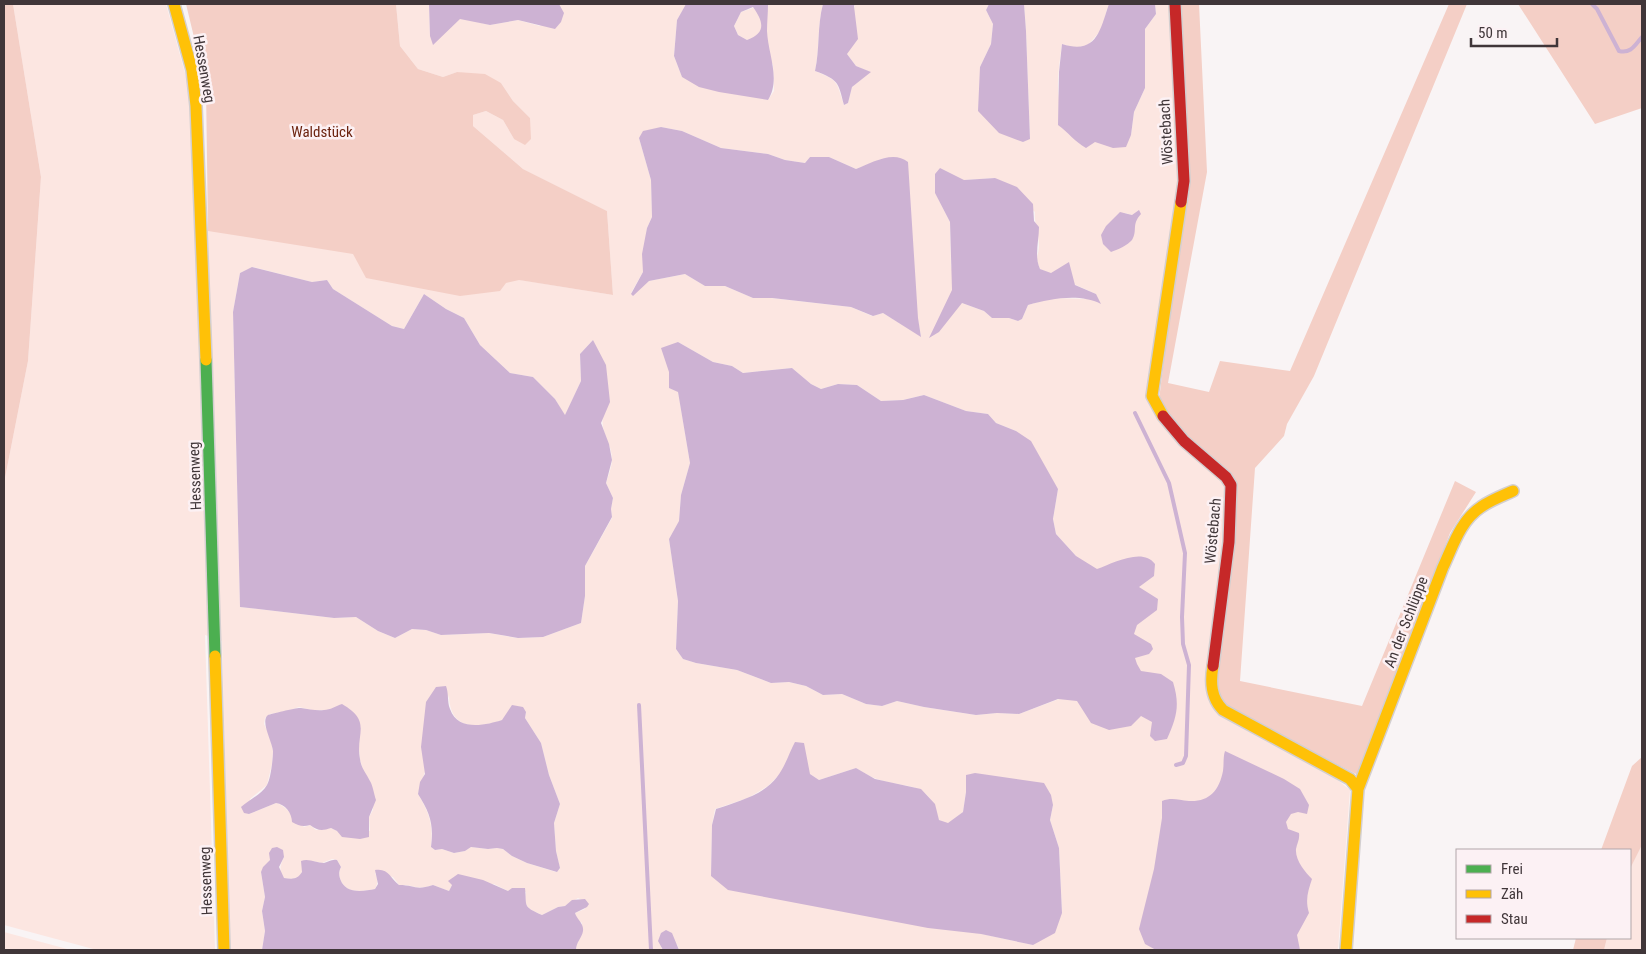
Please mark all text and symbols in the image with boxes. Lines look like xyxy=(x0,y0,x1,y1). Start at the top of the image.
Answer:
scale bar xyxy=(1471,15,1557,47)
text: 50 m xyxy=(1478,24,1508,42)
street label: Hessenweg xyxy=(189,34,219,104)
street label: Wöstebach xyxy=(1155,99,1177,165)
park label: Waldstück xyxy=(291,123,353,141)
street label: Hessenweg xyxy=(185,441,205,511)
street label: Wöstebach xyxy=(1201,497,1225,565)
street label: An der Schlüppe xyxy=(1380,574,1432,670)
street label: Hessenweg xyxy=(196,846,216,916)
legend xyxy=(1456,849,1631,939)
text: Frei xyxy=(1501,860,1523,878)
text: Zäh xyxy=(1501,885,1523,903)
text: Stau xyxy=(1501,910,1528,928)

